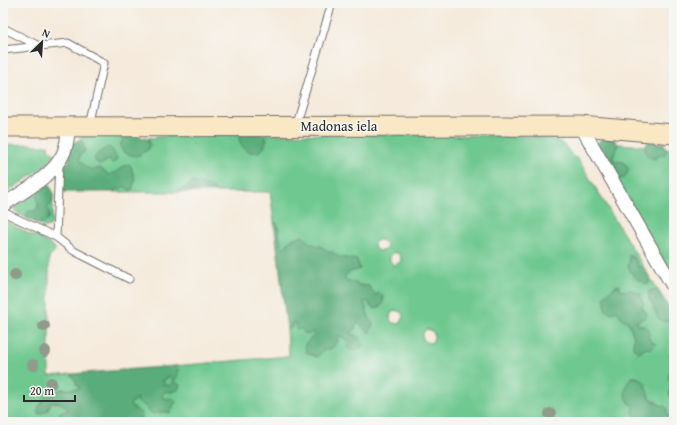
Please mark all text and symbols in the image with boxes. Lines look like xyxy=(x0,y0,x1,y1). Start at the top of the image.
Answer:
north arrow xyxy=(22,22,62,62)
text: N xyxy=(40,24,54,42)
street label: Madonas iela xyxy=(301,116,378,136)
scale bar xyxy=(24,377,75,403)
text: 20 m xyxy=(30,382,54,399)

